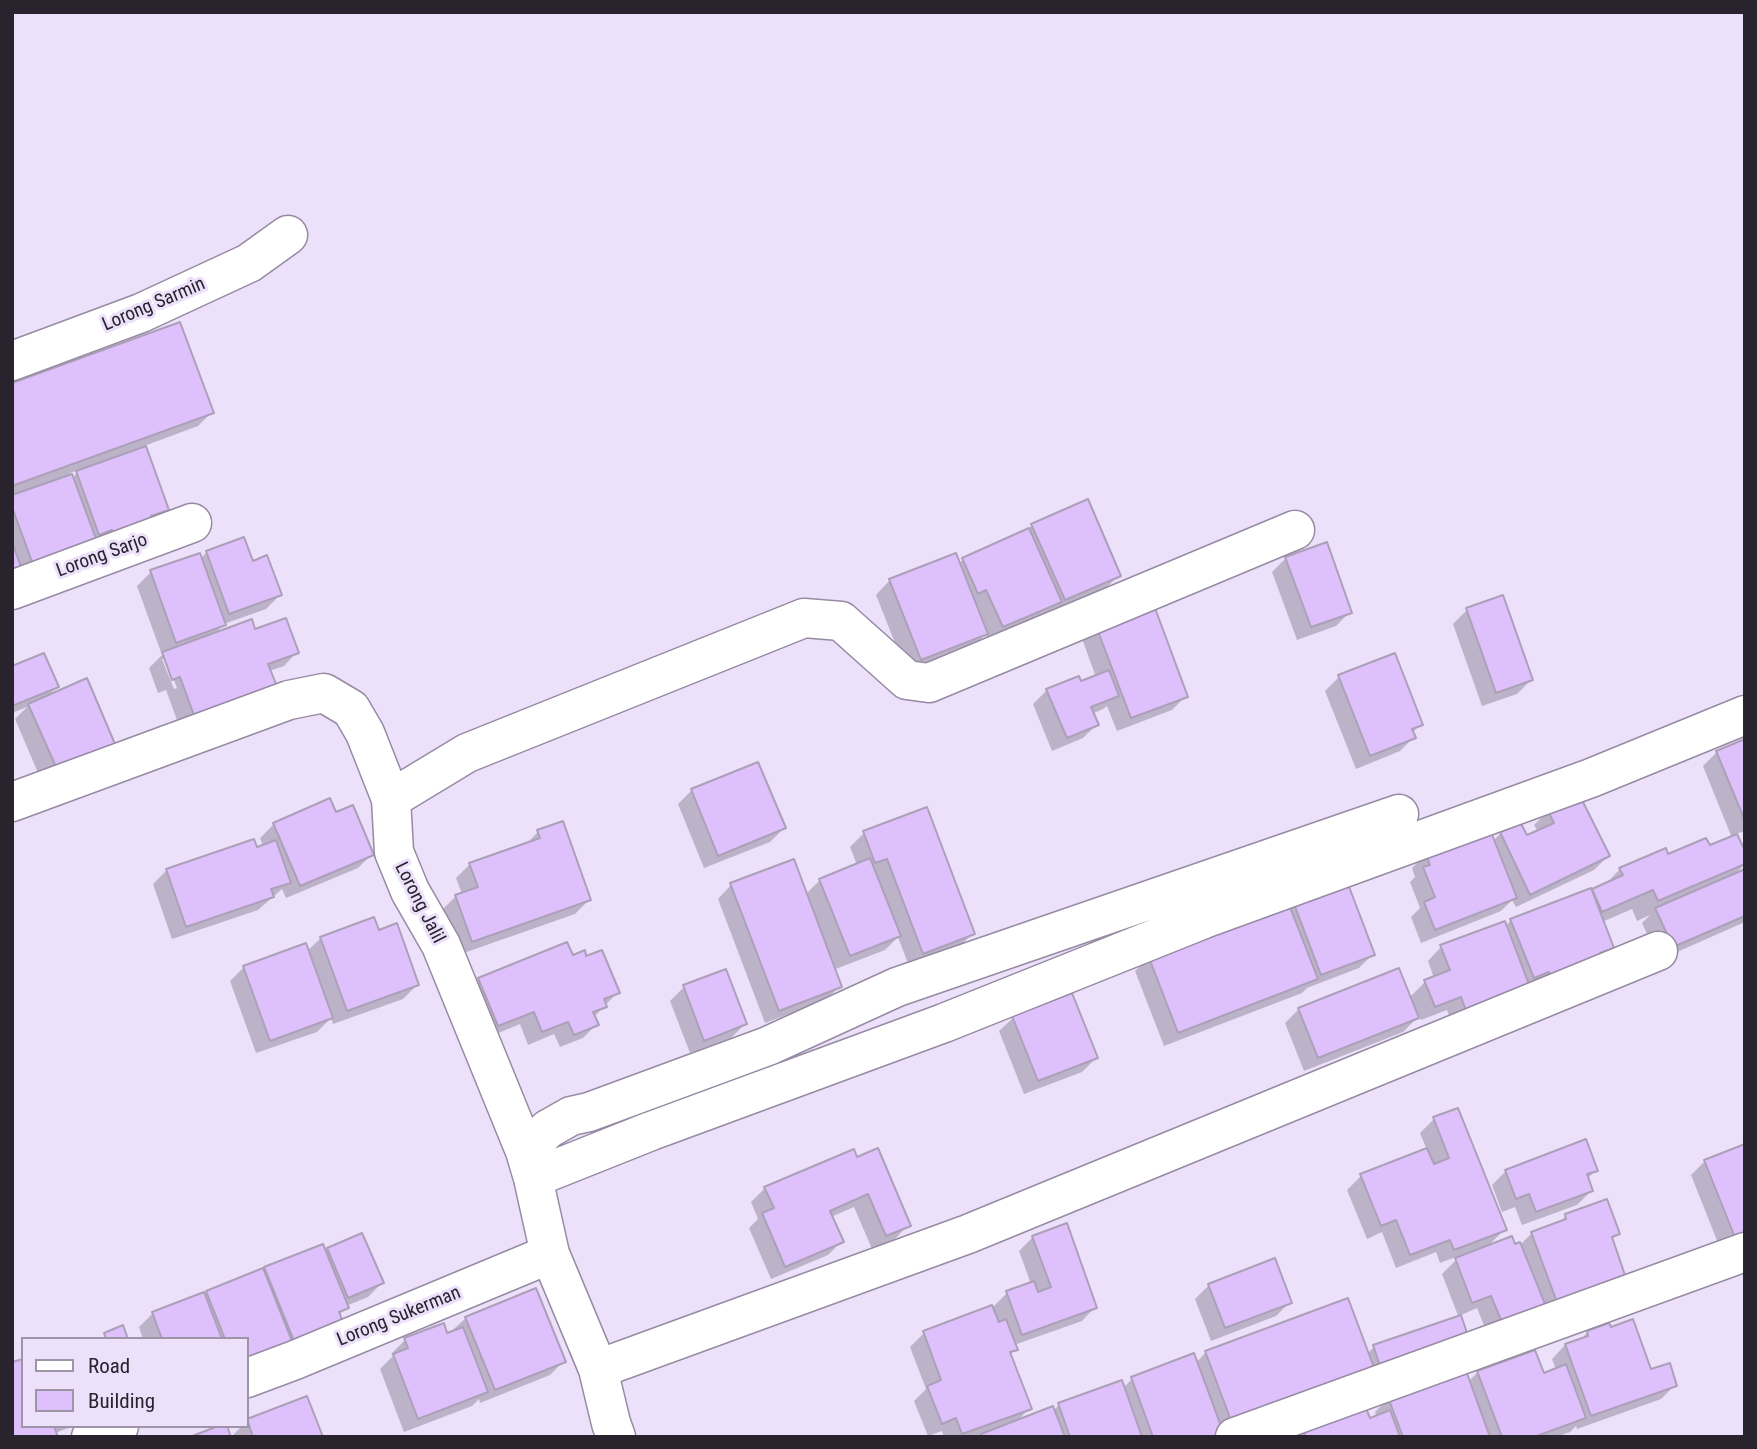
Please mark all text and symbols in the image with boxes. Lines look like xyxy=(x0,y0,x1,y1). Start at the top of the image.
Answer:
street label: Lorong Sarmin xyxy=(99,273,209,337)
street label: Lorong Sarjo xyxy=(53,529,151,583)
street label: Lorong Jalil xyxy=(389,859,449,947)
street label: Lorong Sukerman xyxy=(334,1282,464,1352)
legend xyxy=(21,1337,248,1428)
text: Road xyxy=(88,1354,130,1378)
text: Building xyxy=(88,1389,155,1413)

